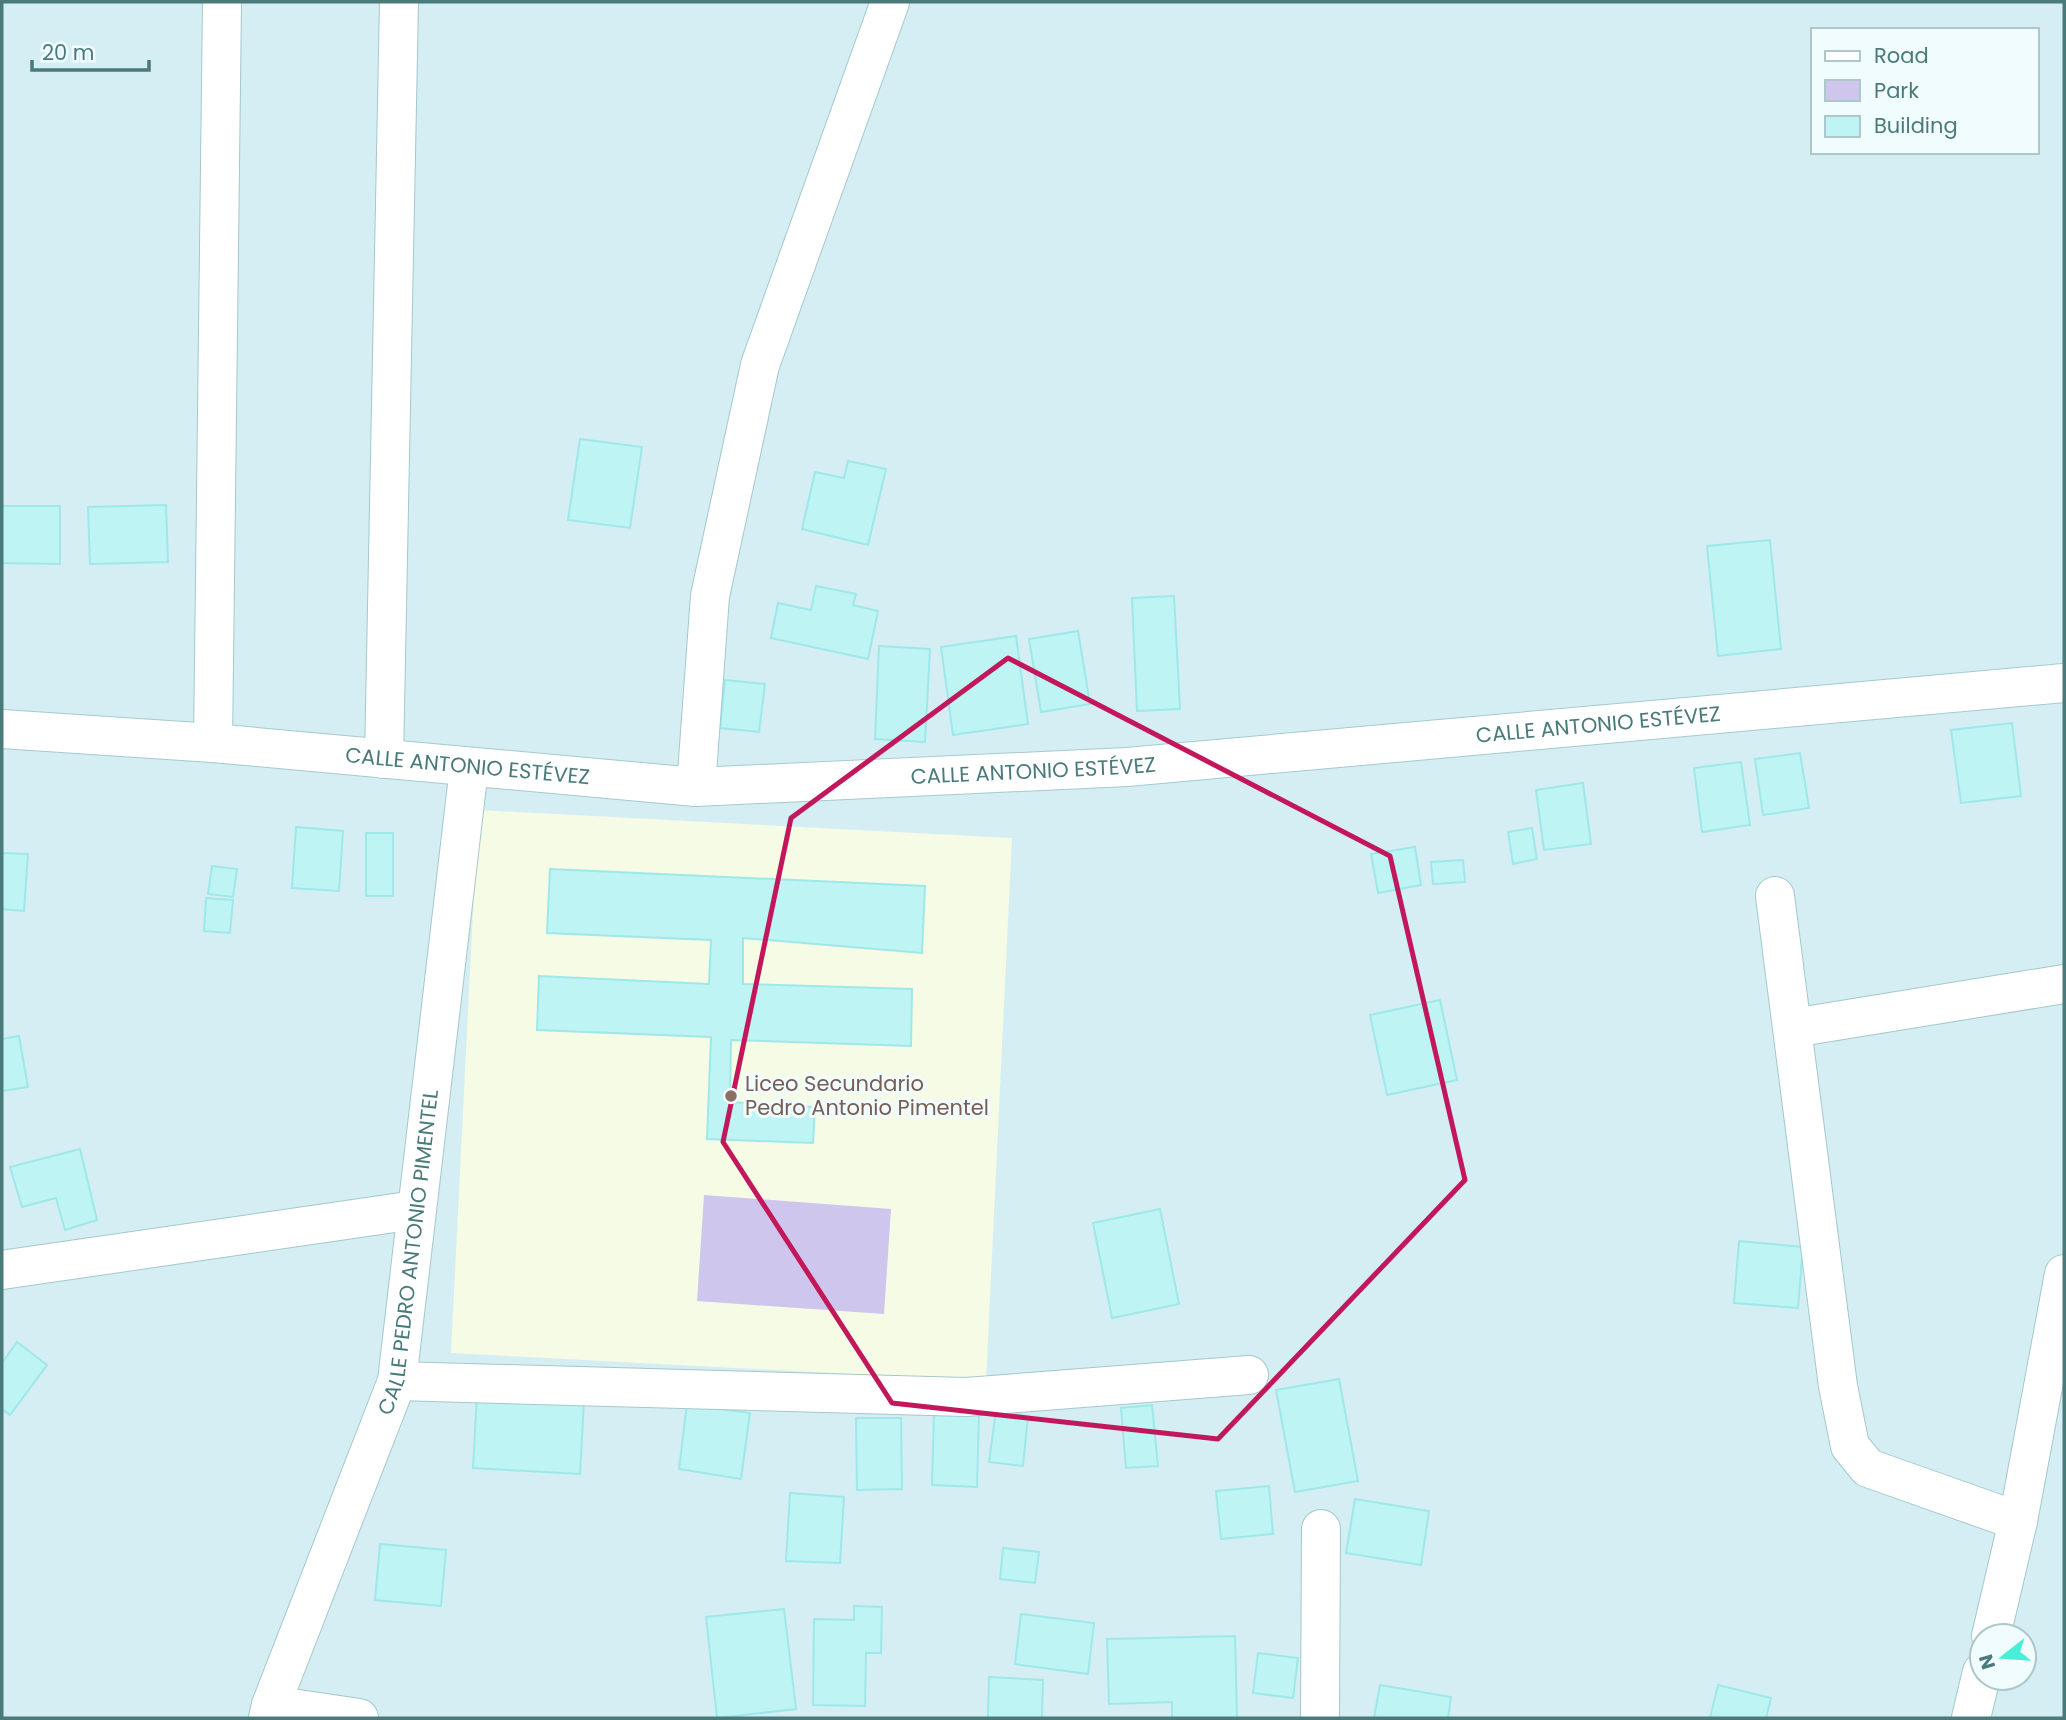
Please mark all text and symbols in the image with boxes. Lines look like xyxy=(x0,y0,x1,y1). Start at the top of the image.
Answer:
scale bar xyxy=(32,28,149,72)
legend xyxy=(1811,28,2038,154)
text: 20 m xyxy=(42,38,95,67)
text: Road xyxy=(1874,41,1929,70)
text: Park xyxy=(1874,76,1919,105)
text: Building xyxy=(1874,111,1958,140)
street label: CALLE ANTONIO ESTÉVEZ xyxy=(1475,699,1722,750)
street label: CALLE ANTONIO ESTÉVEZ xyxy=(344,740,591,791)
street label: CALLE ANTONIO ESTÉVEZ xyxy=(910,749,1157,791)
place label: Liceo Secundario Pedro Antonio Pimentel xyxy=(745,1069,989,1122)
street label: CALLE PEDRO ANTONIO PIMENTEL xyxy=(370,1088,445,1419)
marker: Liceo Secundario Pedro Antonio Pimentel xyxy=(723,1088,739,1104)
north arrow xyxy=(1968,1622,2038,1692)
text: N xyxy=(1972,1651,2002,1673)

